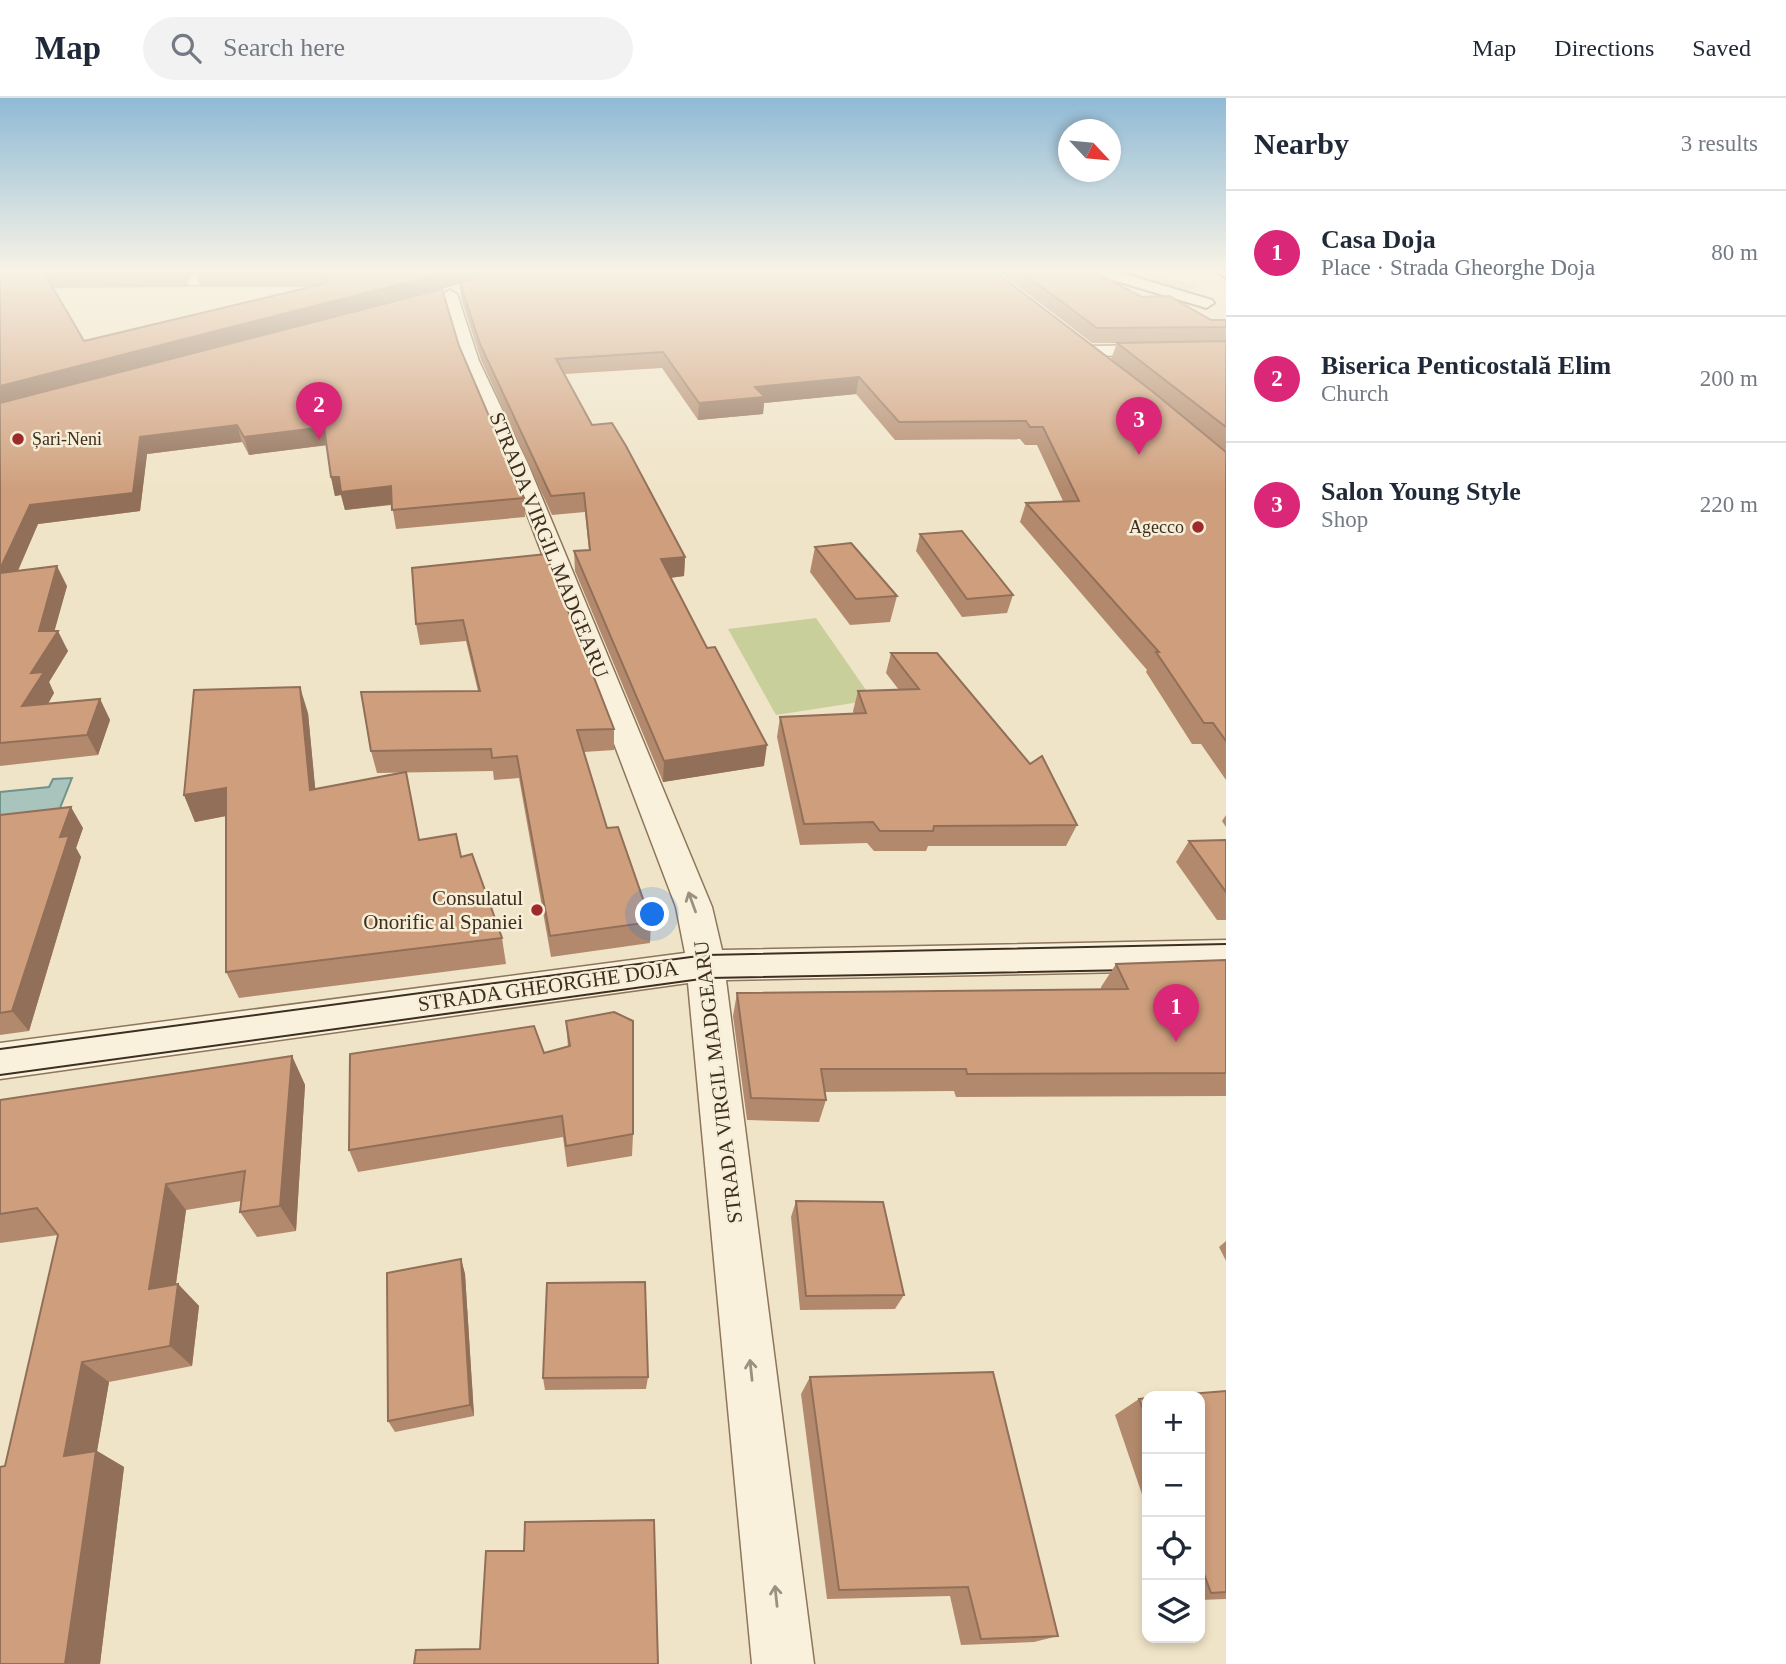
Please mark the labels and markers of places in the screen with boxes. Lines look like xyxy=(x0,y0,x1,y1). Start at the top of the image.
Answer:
pin: 2 xyxy=(296,382,342,440)
pin: 3 xyxy=(1116,397,1162,455)
place label: Șari-Neni xyxy=(32,429,102,449)
marker: Șari-Neni xyxy=(10,431,26,447)
place label: Agecco xyxy=(1129,517,1184,537)
marker: Agecco xyxy=(1190,519,1206,535)
place label: Consulatul Onorific al Spaniei xyxy=(363,886,523,934)
marker: Consulatul Onorific al Spaniei xyxy=(529,902,545,918)
pin: 1 xyxy=(1153,984,1199,1042)

